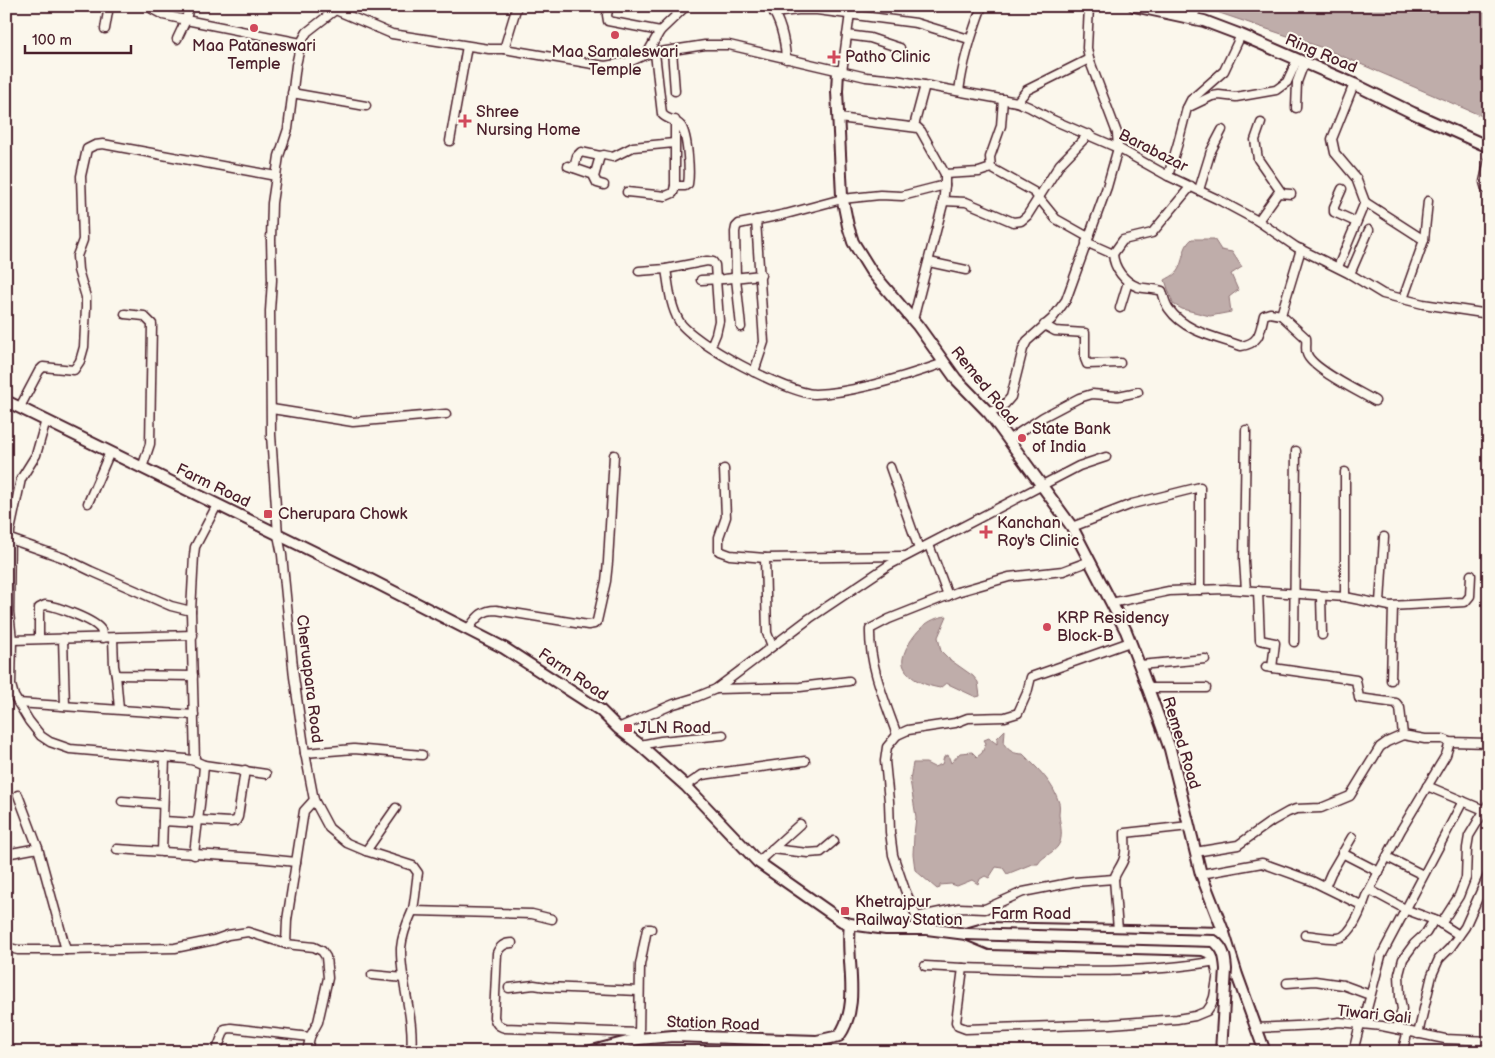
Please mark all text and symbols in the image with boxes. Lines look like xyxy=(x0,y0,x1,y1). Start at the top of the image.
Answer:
scale bar xyxy=(25,22,131,54)
marker: Maa Pataneswari Temple xyxy=(248,22,260,34)
marker: Maa Samaleswari Temple xyxy=(609,29,621,41)
street label: Ring Road xyxy=(1282,30,1360,78)
text: 100 m xyxy=(32,31,72,50)
place label: Maa Pataneswari Temple xyxy=(192,37,316,74)
place label: Maa Samaleswari Temple xyxy=(552,43,678,80)
place label: Patho Clinic xyxy=(845,48,931,67)
marker: Patho Clinic xyxy=(827,50,841,64)
place label: Shree Nursing Home xyxy=(476,103,581,140)
marker: Shree Nursing Home xyxy=(458,114,472,128)
street label: Barabazar xyxy=(1115,126,1191,177)
street label: Remed Road xyxy=(946,343,1022,429)
place label: State Bank of India xyxy=(1032,420,1110,457)
marker: State Bank of India xyxy=(1016,432,1028,444)
street label: Farm Road xyxy=(173,460,253,512)
place label: Cherupara Chowk xyxy=(278,505,408,524)
marker: Cherupara Chowk xyxy=(262,508,274,520)
place label: Kanchan Roy's Clinic xyxy=(997,514,1079,551)
marker: Kanchan Roy's Clinic xyxy=(979,525,993,539)
place label: KRP Residency Block-B xyxy=(1057,609,1170,646)
street label: Cheruapara Road xyxy=(292,614,326,744)
marker: KRP Residency Block-B xyxy=(1041,621,1053,633)
street label: Farm Road xyxy=(534,645,612,705)
street label: Remed Road xyxy=(1158,694,1204,792)
place label: JLN Road xyxy=(638,719,711,738)
marker: JLN Road xyxy=(622,722,634,734)
place label: Khetrajpur Railway Station xyxy=(855,893,963,930)
marker: Khetrajpur Railway Station xyxy=(839,905,851,917)
street label: Farm Road xyxy=(991,905,1071,924)
street label: Tiwari Gali xyxy=(1336,1002,1412,1028)
street label: Station Road xyxy=(666,1013,760,1035)

